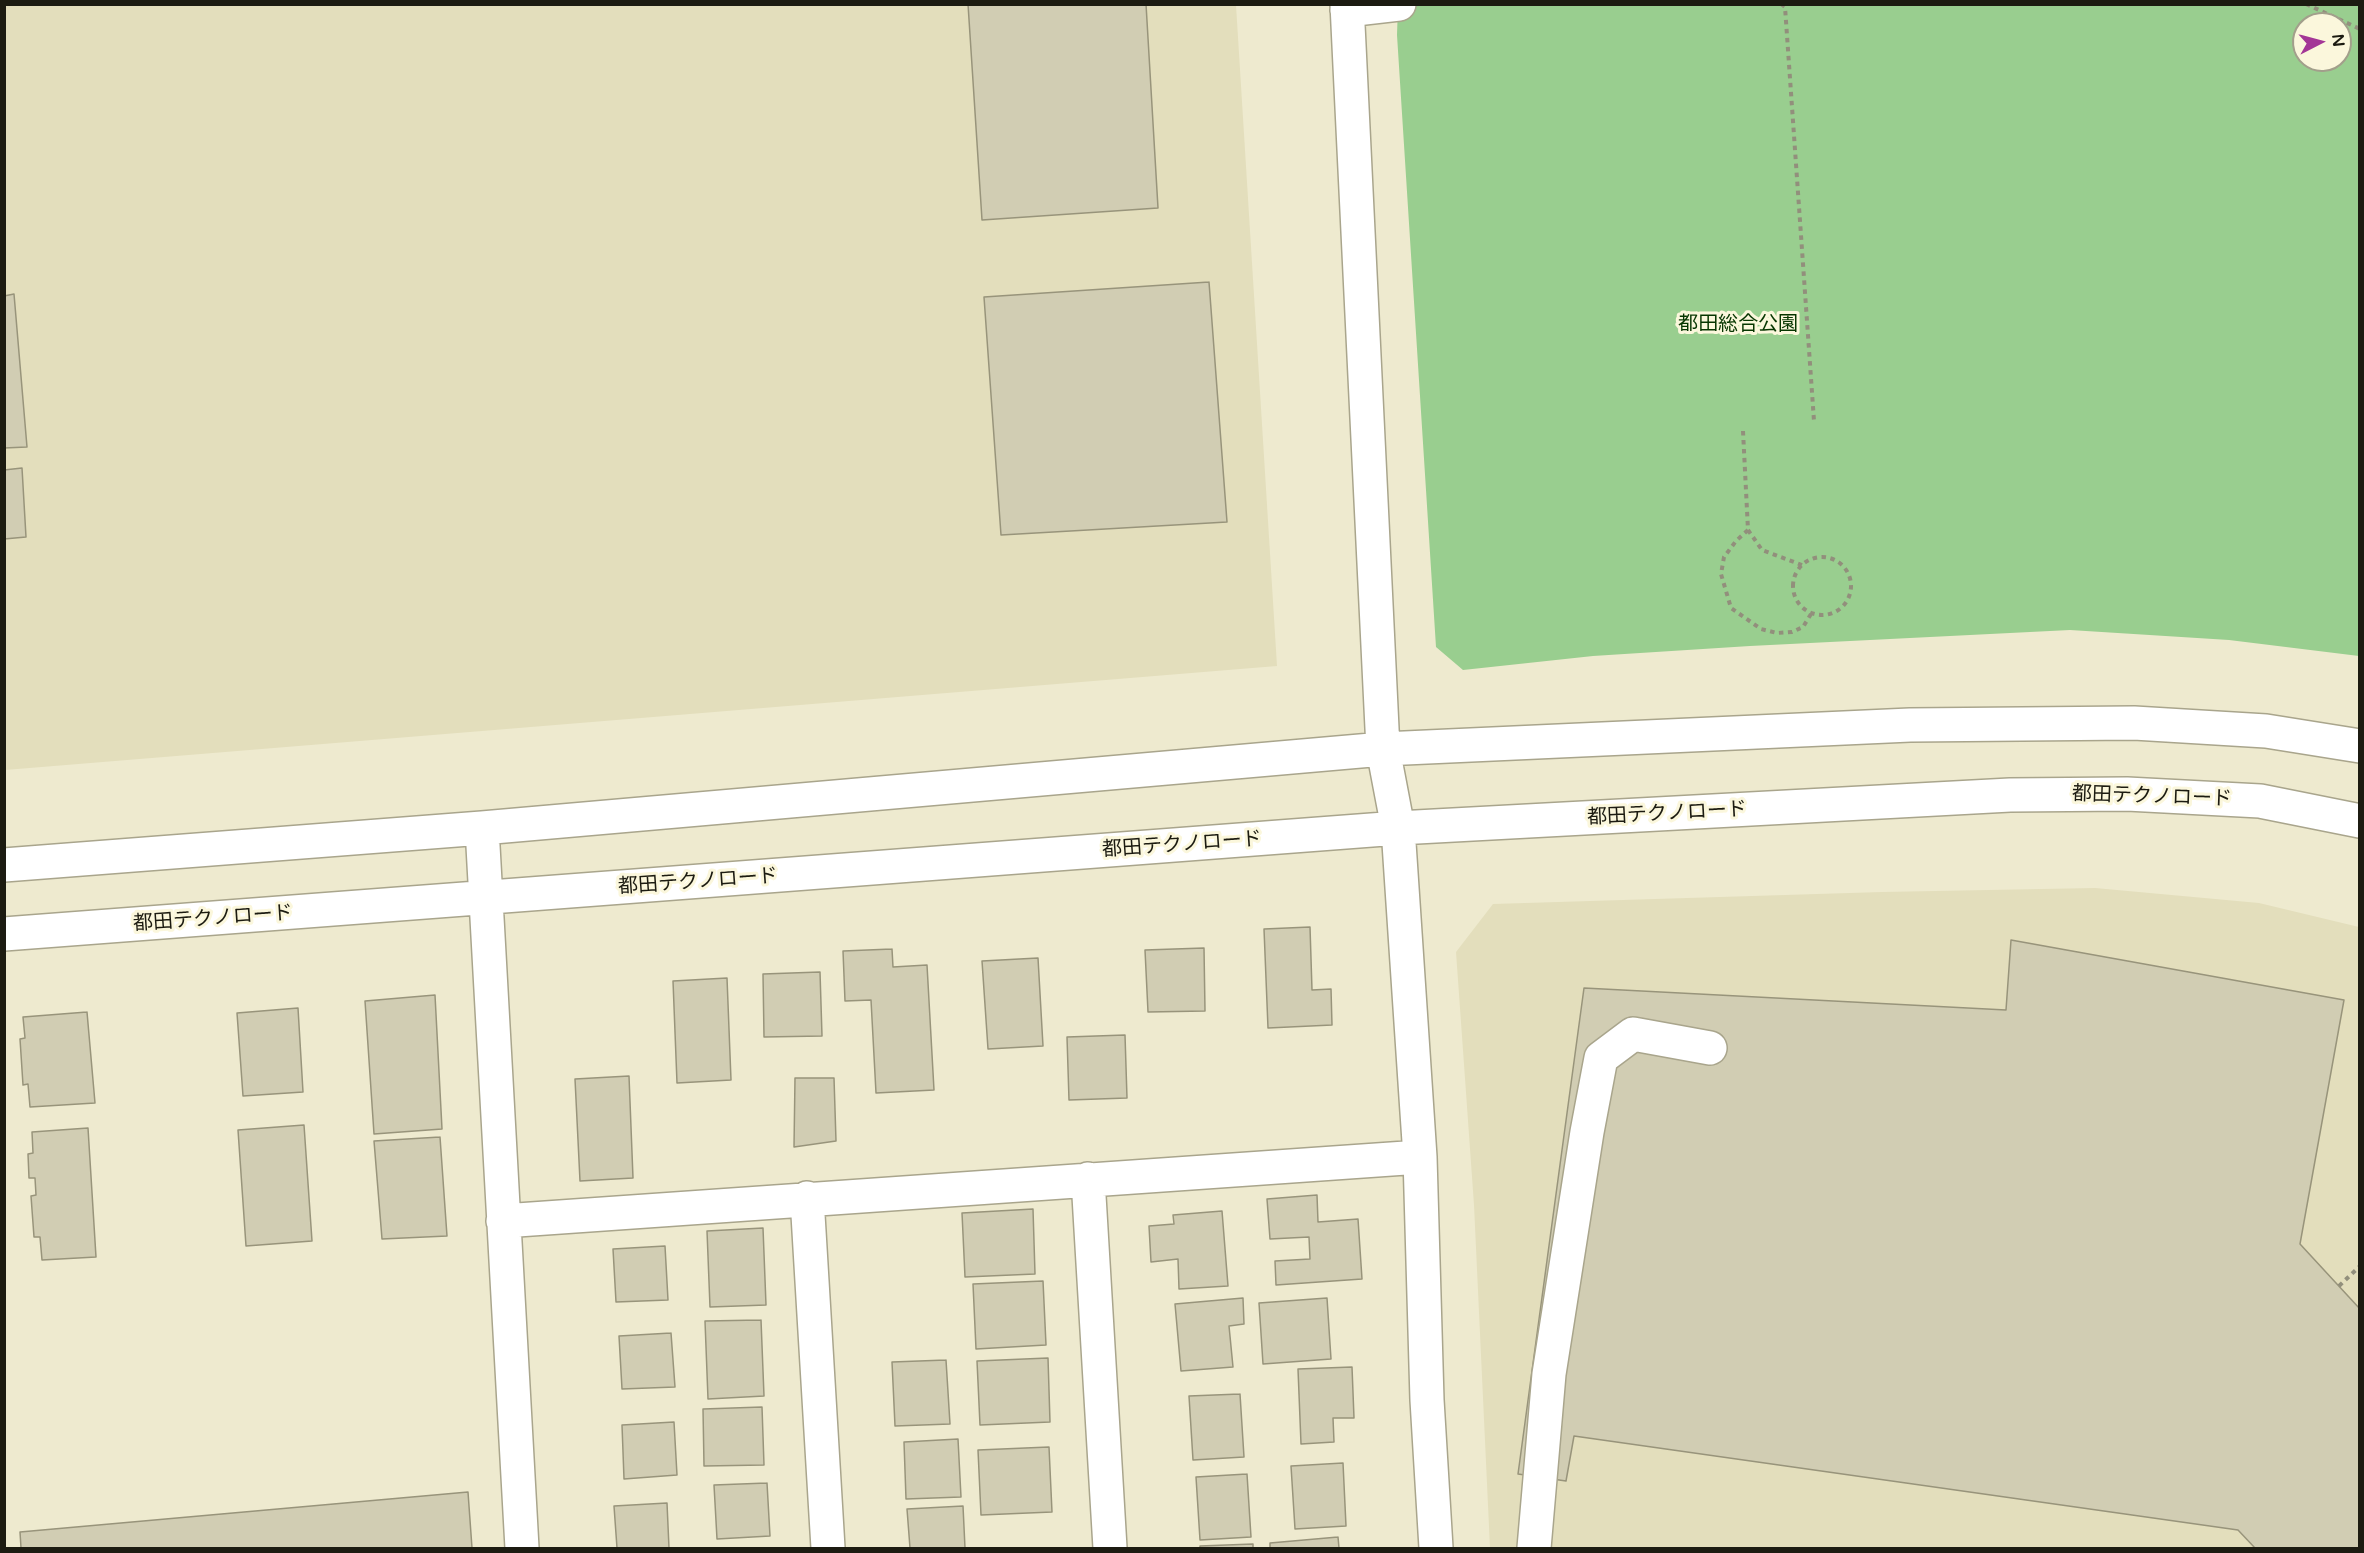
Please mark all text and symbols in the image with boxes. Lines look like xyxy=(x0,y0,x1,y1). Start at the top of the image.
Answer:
north arrow xyxy=(2292,12,2352,72)
text: N xyxy=(2327,33,2349,48)
park label: 都田総合公園 xyxy=(1678,313,1798,337)
street label: 都田テクノロード xyxy=(2072,782,2232,812)
street label: 都田テクノロード xyxy=(1586,798,1748,830)
street label: 都田テクノロード xyxy=(1101,827,1263,863)
street label: 都田テクノロード xyxy=(617,864,779,900)
street label: 都田テクノロード xyxy=(132,901,294,937)

